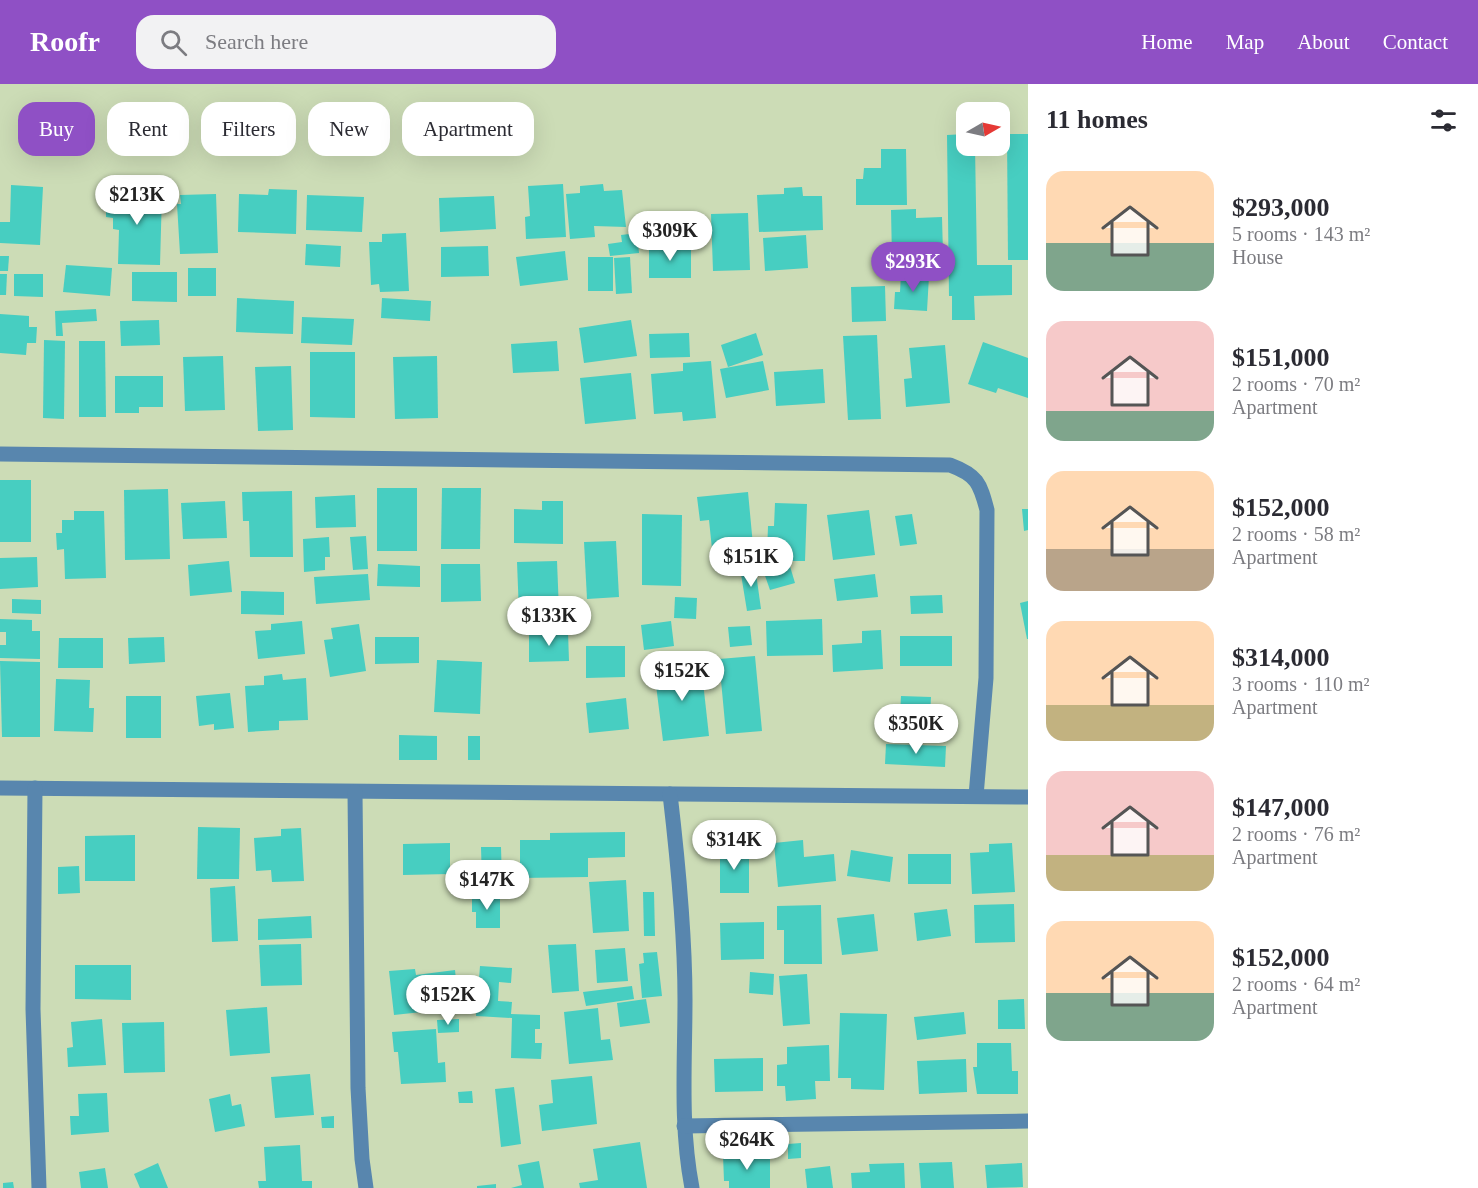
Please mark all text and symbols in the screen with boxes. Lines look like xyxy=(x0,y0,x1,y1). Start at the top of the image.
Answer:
search box xyxy=(136,15,556,69)
text: Roofr xyxy=(30,26,100,57)
icon: search xyxy=(157,26,190,59)
text: Search here xyxy=(205,29,308,54)
text: Home xyxy=(1141,30,1193,54)
text: Map xyxy=(1226,30,1264,54)
text: About xyxy=(1297,30,1350,54)
text: Contact xyxy=(1383,30,1448,54)
chip: Buy xyxy=(18,102,95,156)
chip: Rent xyxy=(107,102,189,156)
chip: Filters xyxy=(201,102,296,156)
chip: New xyxy=(308,102,390,156)
chip: Apartment xyxy=(402,102,534,156)
north arrow xyxy=(956,102,1010,156)
map controls xyxy=(956,102,1010,156)
icon: filters xyxy=(1427,104,1460,137)
text: 11 homes xyxy=(1046,105,1148,134)
pin: $213K xyxy=(95,175,179,226)
text: $213K xyxy=(109,183,165,205)
text: $293,000 xyxy=(1232,193,1330,222)
icon: home xyxy=(1094,195,1166,267)
pin: $309K xyxy=(628,211,712,262)
text: $309K xyxy=(642,219,698,241)
text: 5 rooms · 143 m² xyxy=(1232,223,1370,245)
pin: $293K xyxy=(871,242,955,293)
text: House xyxy=(1232,246,1283,268)
text: $293K xyxy=(885,250,941,272)
text: $151,000 xyxy=(1232,343,1330,372)
icon: home xyxy=(1094,345,1166,417)
text: 2 rooms · 70 m² xyxy=(1232,373,1360,395)
text: Apartment xyxy=(1232,396,1318,418)
text: $152,000 xyxy=(1232,493,1330,522)
icon: home xyxy=(1094,495,1166,567)
text: 2 rooms · 58 m² xyxy=(1232,523,1360,545)
pin: $151K xyxy=(709,537,793,588)
text: $151K xyxy=(723,545,779,567)
text: Apartment xyxy=(1232,546,1318,568)
pin: $133K xyxy=(507,596,591,647)
text: $133K xyxy=(521,604,577,626)
text: $314,000 xyxy=(1232,643,1330,672)
icon: home xyxy=(1094,645,1166,717)
pin: $152K xyxy=(640,651,724,702)
text: $152K xyxy=(654,659,710,681)
text: 3 rooms · 110 m² xyxy=(1232,673,1369,695)
text: Apartment xyxy=(1232,696,1318,718)
pin: $350K xyxy=(874,704,958,755)
text: $350K xyxy=(888,712,944,734)
text: $147,000 xyxy=(1232,793,1330,822)
icon: home xyxy=(1094,795,1166,867)
pin: $314K xyxy=(692,820,776,871)
text: 2 rooms · 76 m² xyxy=(1232,823,1360,845)
text: $314K xyxy=(706,828,762,850)
text: Apartment xyxy=(1232,846,1318,868)
pin: $147K xyxy=(445,860,529,911)
text: $147K xyxy=(459,868,515,890)
text: $152,000 xyxy=(1232,943,1330,972)
icon: home xyxy=(1094,945,1166,1017)
text: 2 rooms · 64 m² xyxy=(1232,973,1360,995)
pin: $152K xyxy=(406,975,490,1026)
text: $152K xyxy=(420,983,476,1005)
text: Apartment xyxy=(1232,996,1318,1018)
pin: $264K xyxy=(705,1120,789,1171)
text: $264K xyxy=(719,1128,775,1150)

